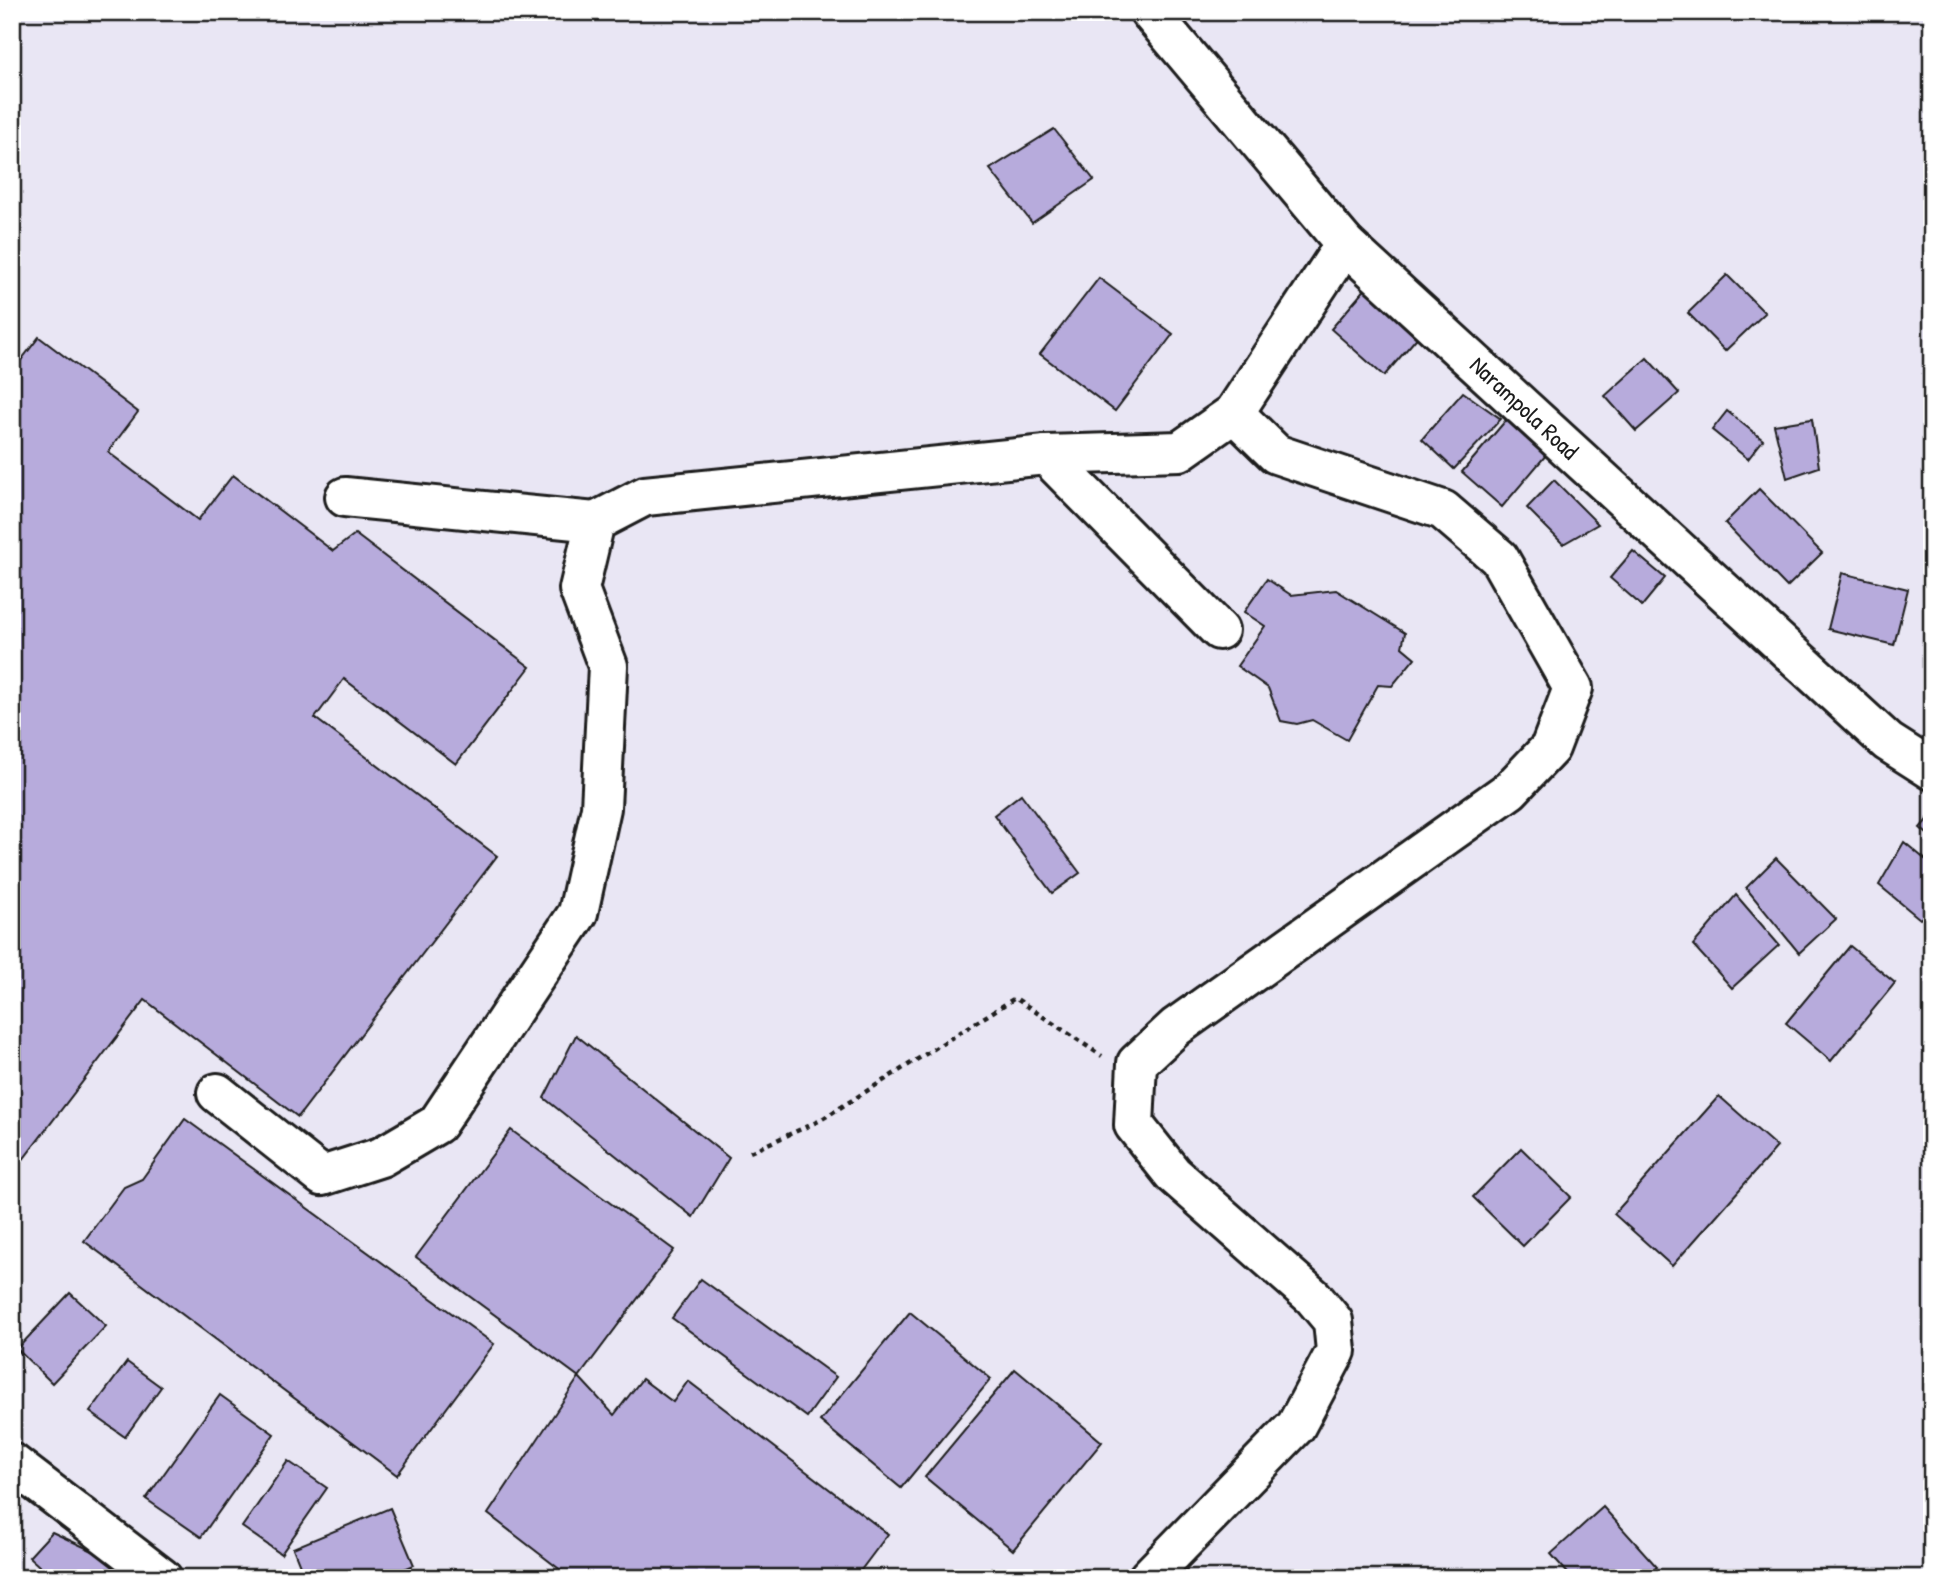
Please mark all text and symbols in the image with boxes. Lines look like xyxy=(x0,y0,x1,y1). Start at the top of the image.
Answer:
street label: Narampola Road xyxy=(1463,349,1586,466)

